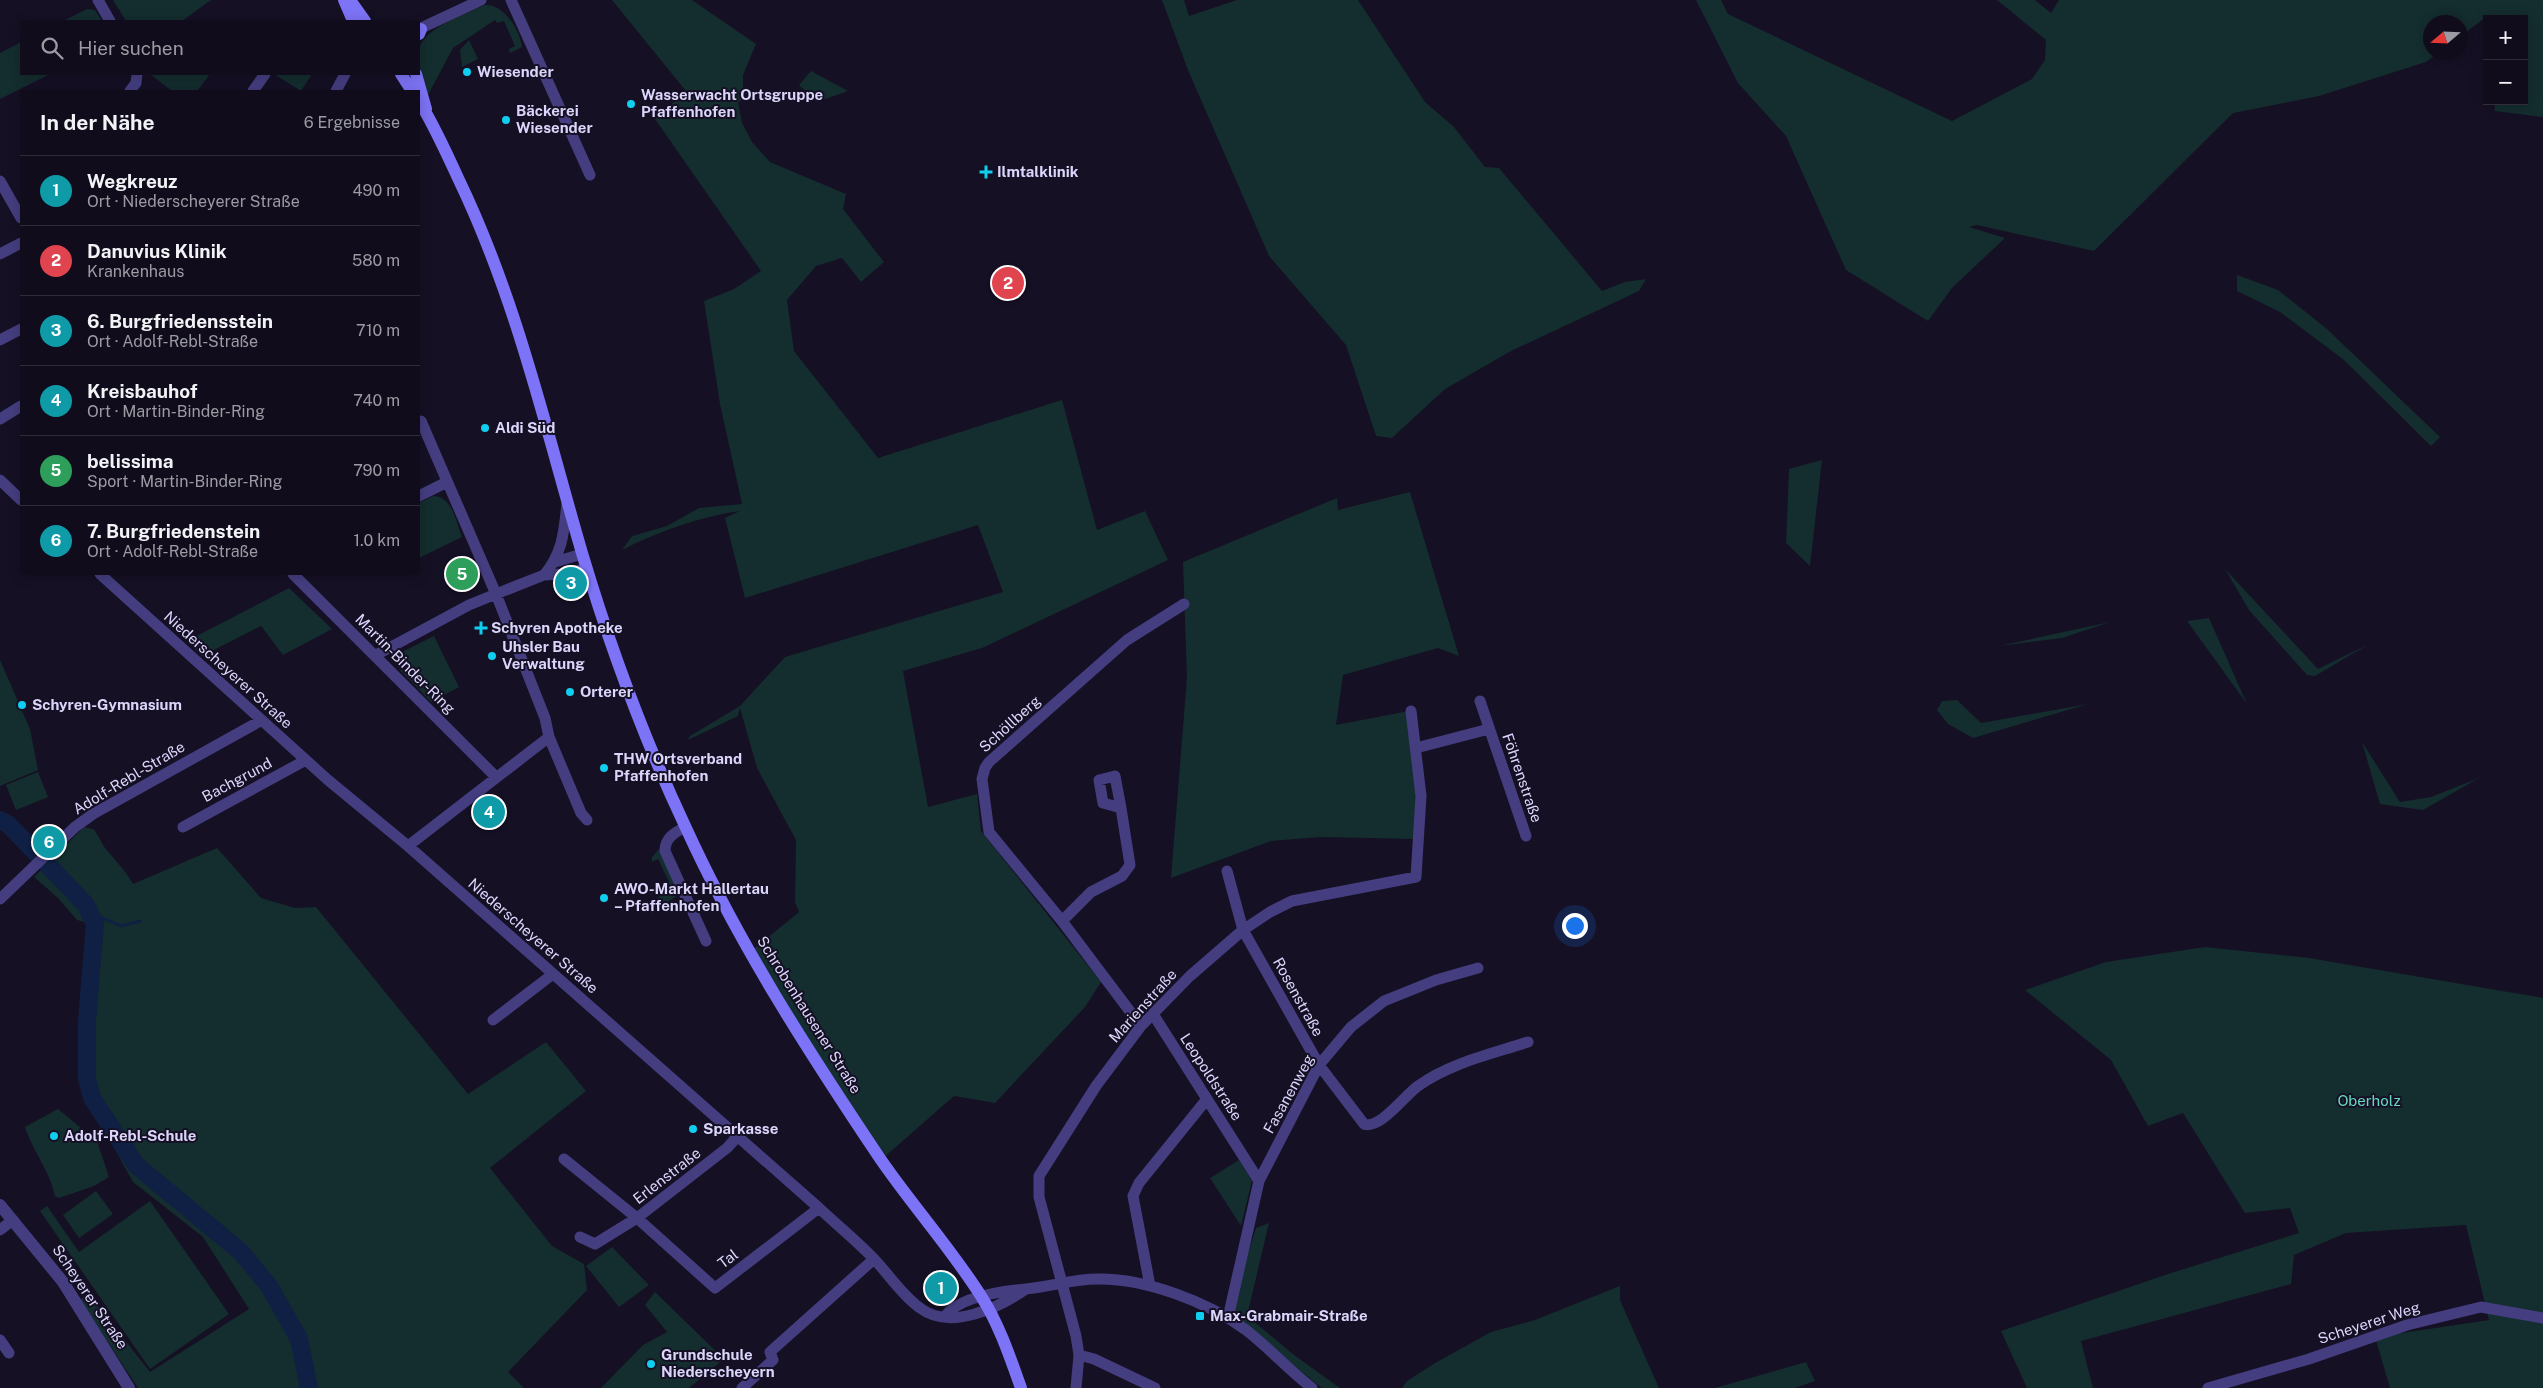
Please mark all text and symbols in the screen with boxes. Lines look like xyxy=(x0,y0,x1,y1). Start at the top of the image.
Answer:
north arrow xyxy=(2423,15,2468,60)
map controls xyxy=(2483,15,2528,105)
button: + xyxy=(2483,15,2528,60)
search box xyxy=(20,20,420,75)
icon: search xyxy=(38,34,66,62)
text: Hier suchen xyxy=(78,37,184,59)
button: − xyxy=(2483,60,2528,105)
place label: Wiesender xyxy=(477,63,554,80)
marker: Wiesender xyxy=(461,66,473,78)
place label: Wasserwacht Ortsgruppe Pfaffenhofen xyxy=(641,86,823,120)
marker: Wasserwacht Ortsgruppe Pfaffenhofen xyxy=(625,98,637,110)
place label: Bäckerei Wiesender xyxy=(516,102,593,136)
text: In der Nähe xyxy=(40,110,155,135)
text: 6 Ergebnisse xyxy=(304,113,400,132)
marker: Bäckerei Wiesender xyxy=(500,114,512,126)
place label: Ilmtalklinik xyxy=(997,163,1079,180)
marker: Ilmtalklinik xyxy=(979,165,993,179)
text: Wegkreuz xyxy=(87,170,178,192)
text: 1 xyxy=(53,181,59,200)
text: 490 m xyxy=(353,181,400,200)
text: Ort · Niederscheyerer Straße xyxy=(87,192,300,211)
text: Danuvius Klinik xyxy=(87,240,227,262)
text: 2 xyxy=(51,251,61,270)
text: 580 m xyxy=(352,251,400,270)
text: Krankenhaus xyxy=(87,262,184,281)
pin: 2 xyxy=(992,264,1024,302)
text: 6. Burgfriedensstein xyxy=(87,310,273,332)
text: 3 xyxy=(51,321,61,340)
text: 710 m xyxy=(356,321,400,340)
text: Ort · Adolf-Rebl-Straße xyxy=(87,332,258,351)
text: Kreisbauhof xyxy=(87,380,198,402)
text: 4 xyxy=(51,391,61,410)
text: 740 m xyxy=(353,391,400,410)
text: Ort · Martin-Binder-Ring xyxy=(87,402,265,421)
place label: Aldi Süd xyxy=(495,419,555,436)
marker: Aldi Süd xyxy=(479,422,491,434)
text: belissima xyxy=(87,450,174,472)
text: 5 xyxy=(51,461,61,480)
text: 790 m xyxy=(353,461,400,480)
text: Sport · Martin-Binder-Ring xyxy=(87,472,283,491)
text: 7. Burgfriedenstein xyxy=(87,520,260,542)
text: 6 xyxy=(51,531,61,550)
text: 1.0 km xyxy=(353,531,400,550)
text: Ort · Adolf-Rebl-Straße xyxy=(87,542,258,561)
pin: 5 xyxy=(446,555,478,593)
pin: 3 xyxy=(555,564,587,602)
street label: Niederscheyerer Straße xyxy=(161,608,296,732)
street label: Martin-Binder-Ring xyxy=(352,610,459,717)
place label: Schyren Apotheke xyxy=(491,619,623,636)
marker: Schyren Apotheke xyxy=(475,622,487,634)
place label: Uhsler Bau Verwaltung xyxy=(502,638,585,672)
marker: Uhsler Bau Verwaltung xyxy=(486,650,498,662)
place label: Orterer xyxy=(580,683,633,700)
marker: Orterer xyxy=(564,686,576,698)
street label: Schöllberg xyxy=(976,692,1044,756)
place label: Schyren-Gymnasium xyxy=(32,696,182,713)
marker: Schyren-Gymnasium xyxy=(16,699,28,711)
street label: Föhrenstraße xyxy=(1499,731,1546,825)
street label: Adolf-Rebl-Straße xyxy=(70,738,188,818)
place label: THW Ortsverband Pfaffenhofen xyxy=(614,750,742,784)
street label: Bachgrund xyxy=(199,754,275,805)
marker: THW Ortsverband Pfaffenhofen xyxy=(598,762,610,774)
pin: 4 xyxy=(473,793,505,831)
pin: 6 xyxy=(33,823,65,861)
street label: Niederscheyerer Straße xyxy=(465,875,602,997)
place label: AWO-Markt Hallertau – Pfaffenhofen xyxy=(614,880,769,914)
marker: AWO-Markt Hallertau – Pfaffenhofen xyxy=(598,892,610,904)
your location xyxy=(1562,913,1588,939)
street label: Schrobenhausener Straße xyxy=(754,933,865,1097)
street label: Rosenstraße xyxy=(1270,954,1327,1039)
street label: Marienstraße xyxy=(1105,966,1180,1046)
street label: Leopoldstraße xyxy=(1177,1030,1246,1123)
street label: Fasanenweg xyxy=(1260,1051,1317,1136)
park label: Oberholz xyxy=(2337,1092,2401,1109)
place label: Sparkasse xyxy=(703,1120,778,1137)
marker: Sparkasse xyxy=(687,1123,699,1135)
place label: Adolf-Rebl-Schule xyxy=(64,1127,196,1144)
marker: Adolf-Rebl-Schule xyxy=(48,1130,60,1142)
street label: Erlenstraße xyxy=(630,1144,704,1207)
street label: Scheyerer Straße xyxy=(49,1241,132,1352)
street label: Tal xyxy=(714,1246,741,1272)
pin: 1 xyxy=(925,1269,957,1307)
street label: Scheyerer Weg xyxy=(2316,1298,2422,1347)
place label: Max-Grabmair-Straße xyxy=(1210,1307,1368,1324)
marker: Max-Grabmair-Straße xyxy=(1194,1310,1206,1322)
place label: Grundschule Niederscheyern xyxy=(661,1346,775,1380)
marker: Grundschule Niederscheyern xyxy=(645,1358,657,1370)

